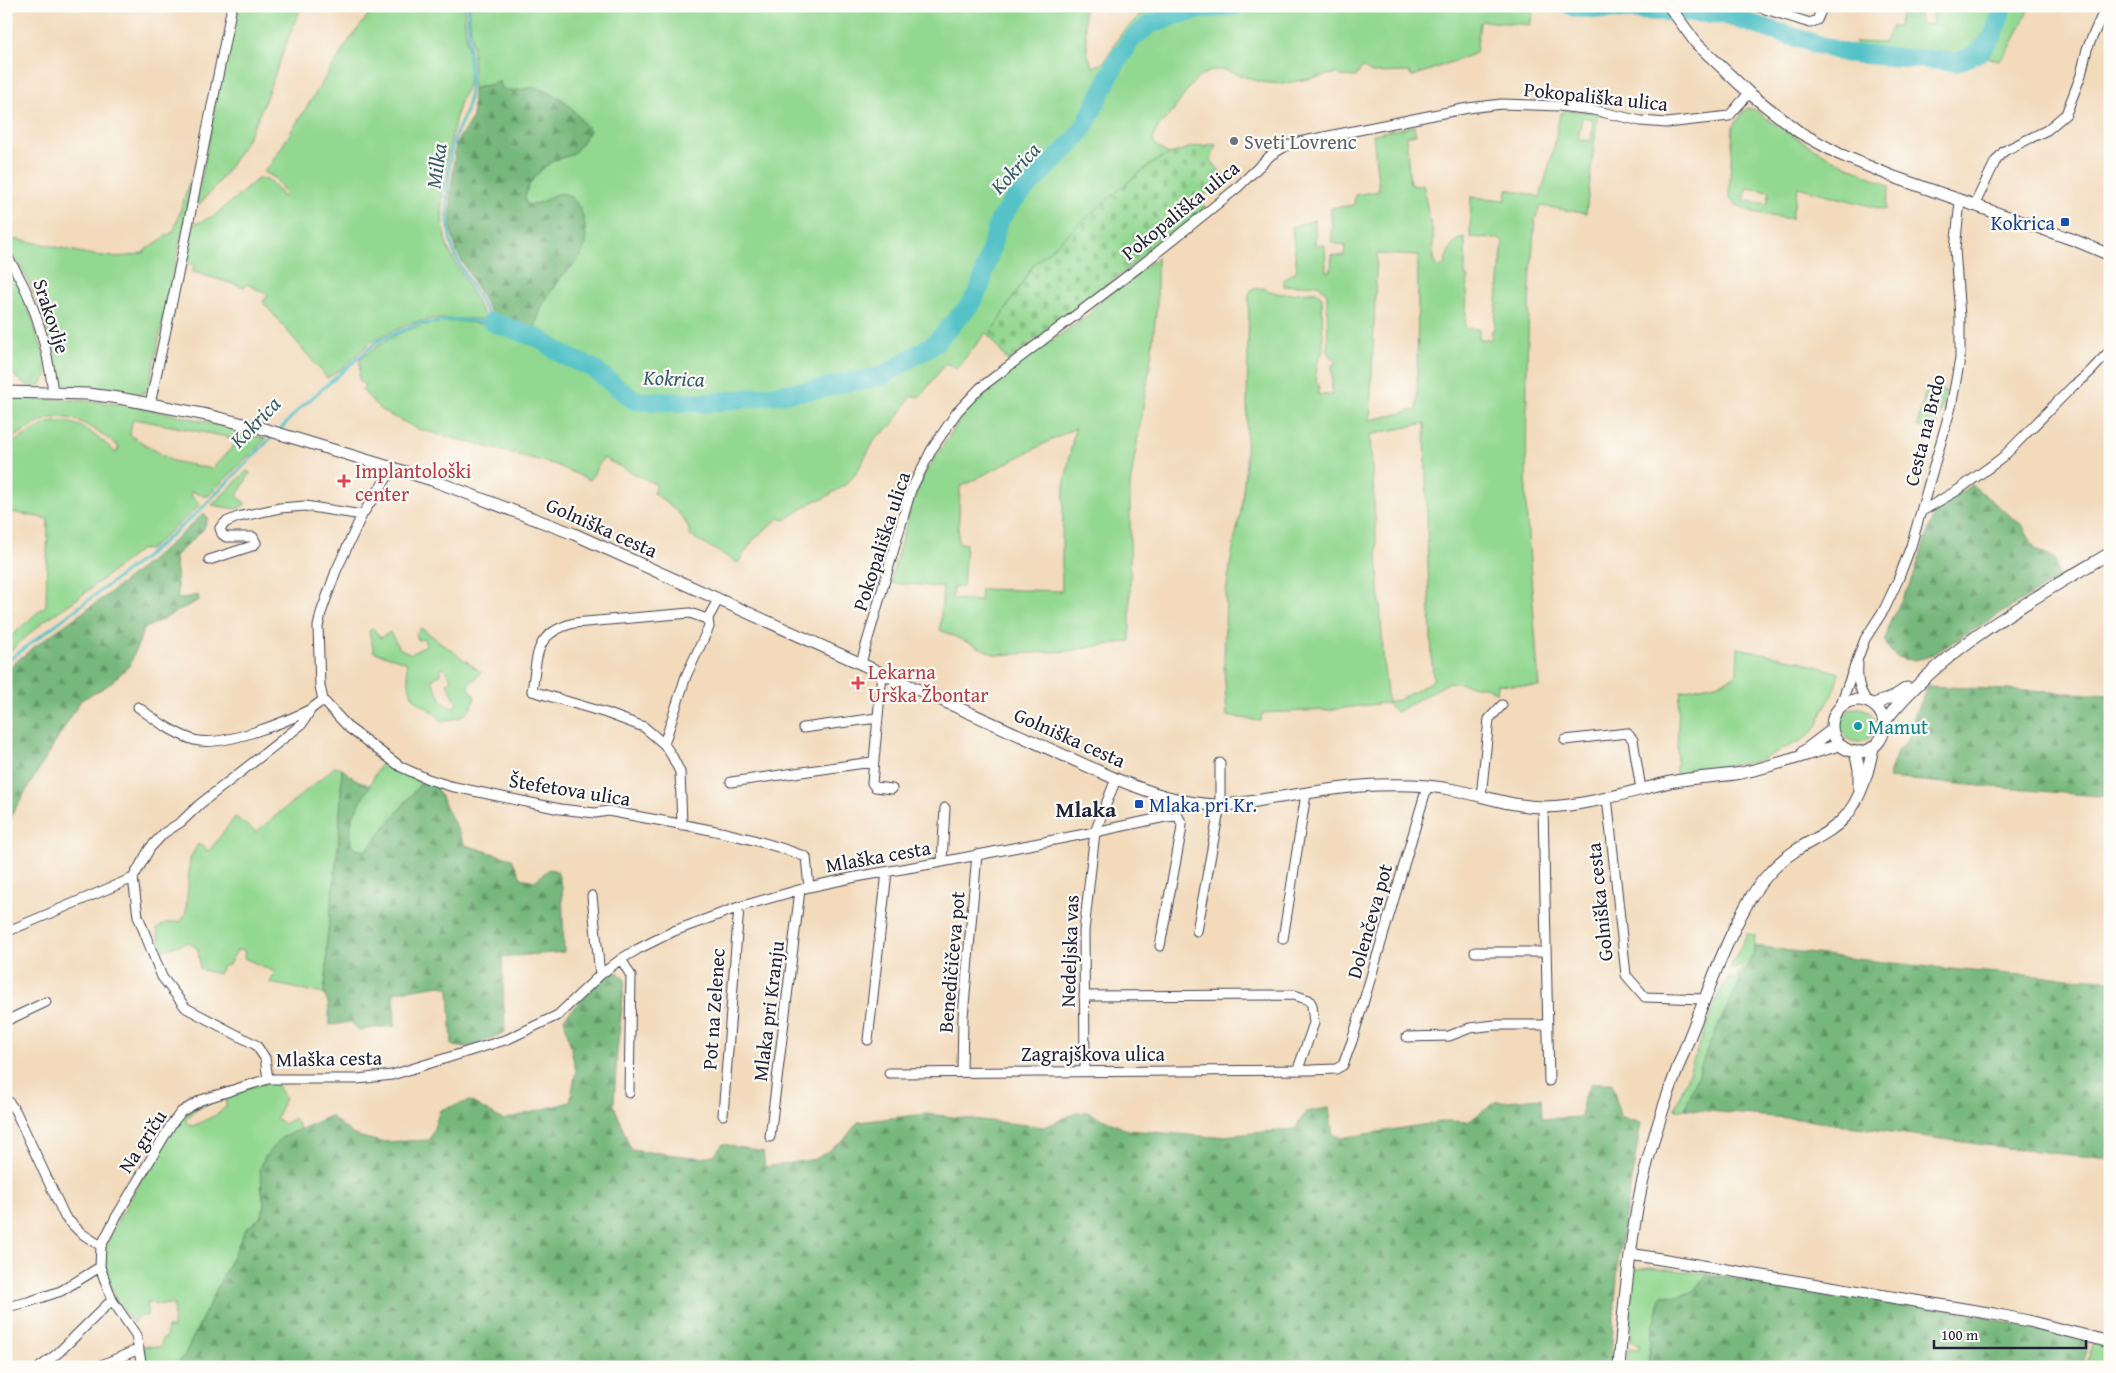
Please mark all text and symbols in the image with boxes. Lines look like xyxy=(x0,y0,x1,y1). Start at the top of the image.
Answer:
street label: Pokopališka ulica xyxy=(1523,74,1670,118)
place label: Sveti Lovrenc xyxy=(1244,127,1357,156)
water label: Kokrica xyxy=(982,135,1048,202)
marker: Sveti Lovrenc xyxy=(1228,135,1240,147)
water label: Milka xyxy=(417,141,455,191)
street label: Pokopališka ulica xyxy=(1115,153,1246,267)
place label: Kokrica xyxy=(1991,208,2056,237)
marker: Kokrica xyxy=(2059,216,2071,228)
street label: Srakovlje xyxy=(26,275,78,357)
water label: Kokrica xyxy=(642,361,706,395)
street label: Cesta na Brdo xyxy=(1896,371,1952,489)
water label: Kokrica xyxy=(222,389,288,456)
place label: Implantološki center xyxy=(355,456,472,508)
street label: Pokopališka ulica xyxy=(845,467,917,614)
marker: Implantološki center xyxy=(337,474,351,488)
street label: Golniška cesta xyxy=(542,490,663,565)
place label: Lekarna Urška Žbontar xyxy=(868,657,989,709)
marker: Lekarna Urška Žbontar xyxy=(852,677,864,689)
street label: Golniška cesta xyxy=(1010,700,1131,775)
place label: Mamut xyxy=(1868,712,1928,741)
marker: Mamut xyxy=(1852,720,1864,732)
street label: Štefetova ulica xyxy=(507,765,633,813)
place label: Mlaka pri Kr. xyxy=(1149,790,1257,819)
district label: Mlaka xyxy=(1056,793,1117,825)
marker: Mlaka pri Kr. xyxy=(1133,798,1145,810)
street label: Mlaška cesta xyxy=(823,832,933,879)
street label: Golniška cesta xyxy=(1578,841,1620,963)
street label: Dolenčeva pot xyxy=(1339,860,1399,982)
street label: Benedičičeva pot xyxy=(930,890,972,1034)
street label: Nedeljska vas xyxy=(1053,894,1085,1008)
street label: Mlaka pri Kranju xyxy=(745,939,791,1083)
street label: Pot na Zelenec xyxy=(694,947,732,1071)
street label: Zagrajškova ulica xyxy=(1021,1039,1166,1068)
street label: Mlaška cesta xyxy=(276,1043,383,1073)
street label: Na griču xyxy=(111,1103,173,1178)
scale bar xyxy=(1934,1318,2086,1350)
text: 100 m xyxy=(1941,1324,1979,1345)

